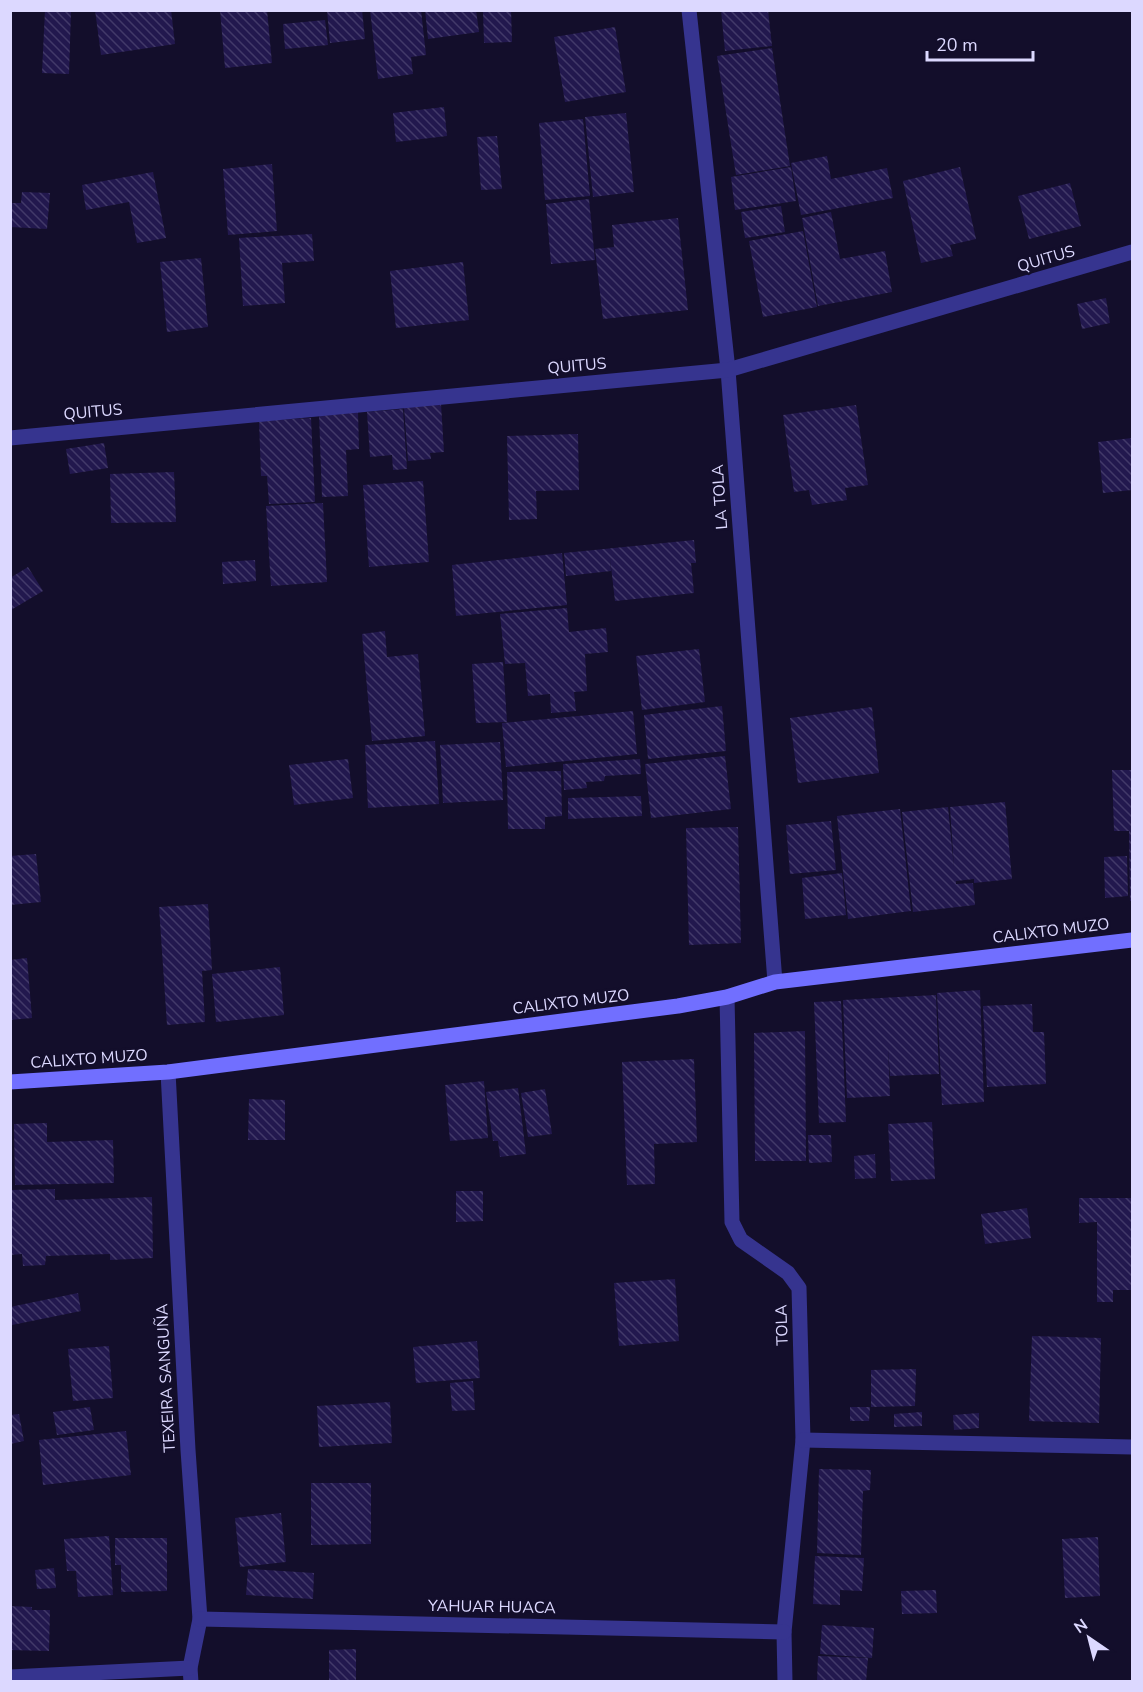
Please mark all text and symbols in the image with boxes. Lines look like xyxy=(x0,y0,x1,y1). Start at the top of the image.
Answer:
scale bar xyxy=(927,24,1034,62)
text: 20 m xyxy=(936,33,978,57)
street label: QUITUS xyxy=(1015,240,1078,278)
street label: QUITUS xyxy=(547,352,608,380)
street label: QUITUS xyxy=(63,398,124,426)
street label: LA TOLA xyxy=(707,463,733,530)
street label: CALIXTO MUZO xyxy=(991,913,1111,949)
street label: CALIXTO MUZO xyxy=(511,984,631,1020)
street label: CALIXTO MUZO xyxy=(30,1044,148,1074)
street label: TEXEIRA SANGUÑA xyxy=(151,1303,181,1453)
street label: TOLA xyxy=(770,1304,794,1346)
street label: YAHUAR HUACA xyxy=(427,1595,556,1619)
north arrow xyxy=(1059,1608,1119,1668)
text: N xyxy=(1070,1614,1092,1639)

